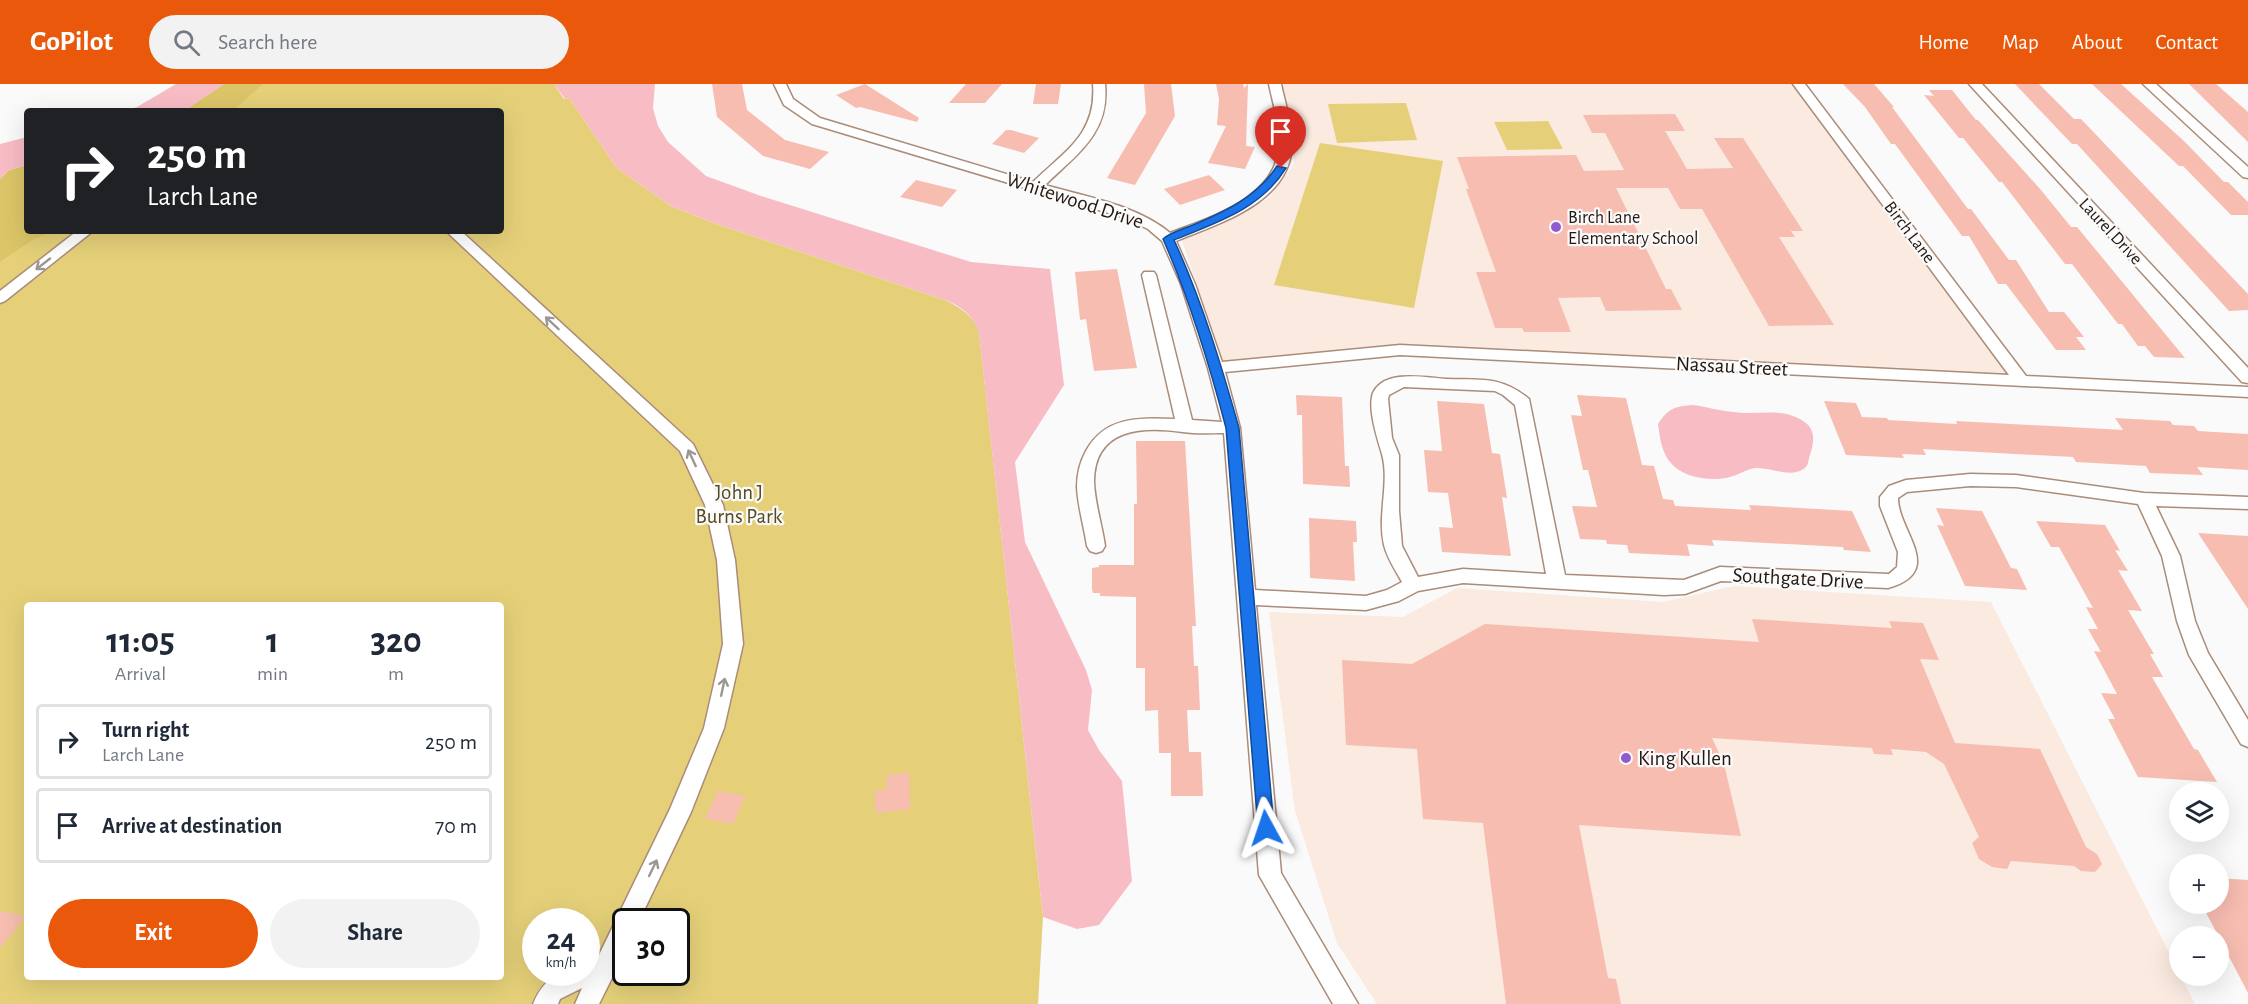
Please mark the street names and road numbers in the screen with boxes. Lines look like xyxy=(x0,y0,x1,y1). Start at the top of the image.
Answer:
street label: Whitewood Drive xyxy=(1004,168,1146,233)
street label: Laurel Drive xyxy=(2075,195,2145,268)
street label: Birch Lane xyxy=(1880,198,1938,267)
street label: Nassau Street xyxy=(1675,353,1789,380)
street label: Southgate Drive xyxy=(1732,565,1864,592)

